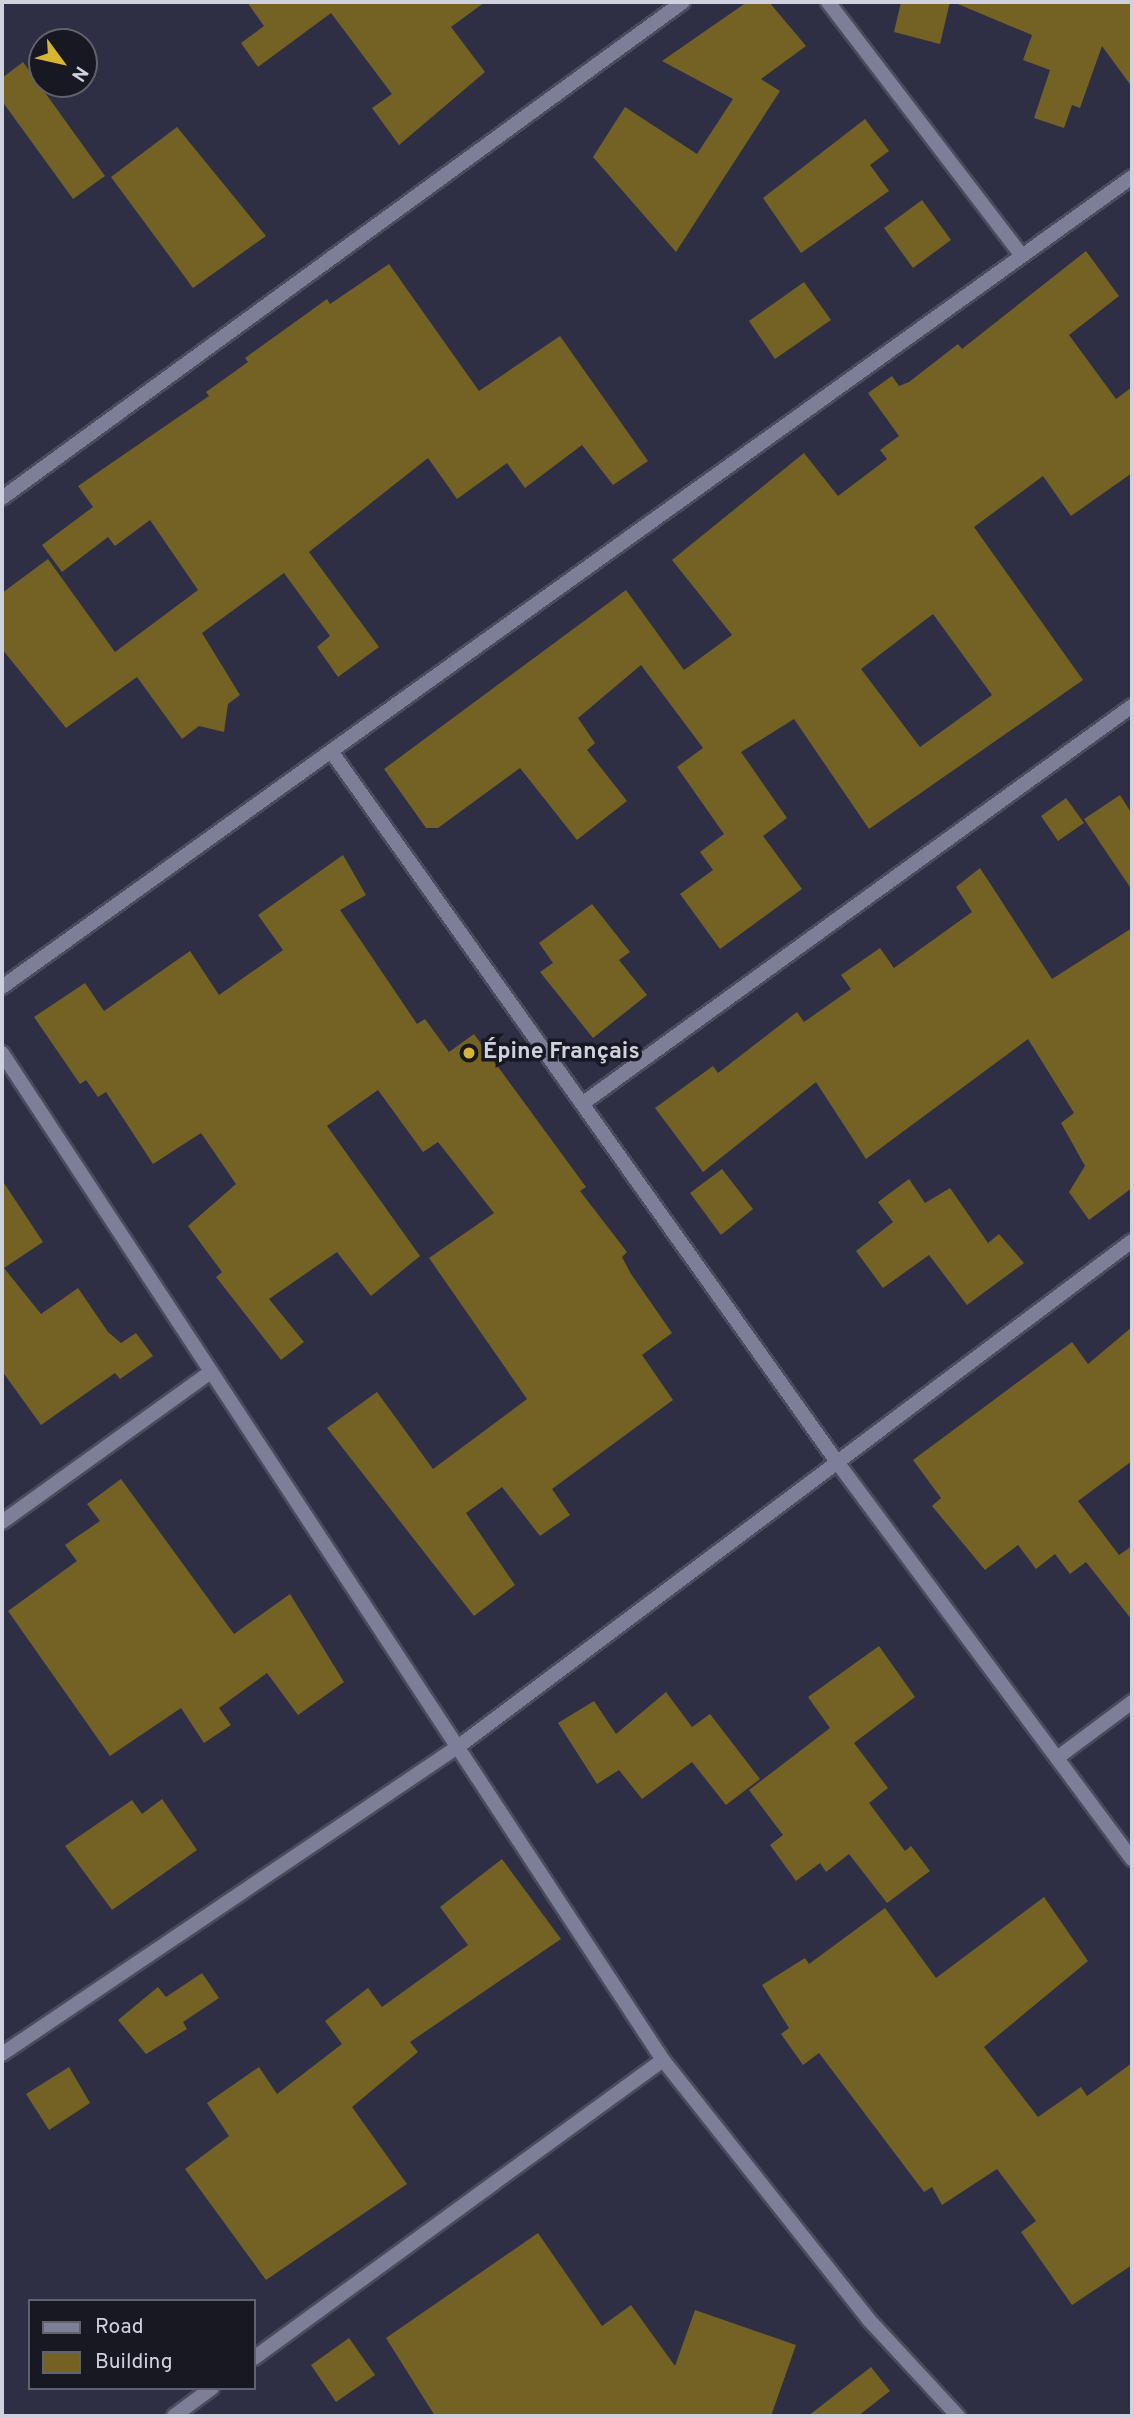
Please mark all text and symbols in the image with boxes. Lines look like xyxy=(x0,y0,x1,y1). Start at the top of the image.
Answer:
north arrow xyxy=(28,28,98,98)
text: N xyxy=(65,61,93,86)
place label: Épine Français xyxy=(483,1039,640,1067)
marker: Épine Français xyxy=(461,1045,477,1061)
legend xyxy=(28,2299,256,2390)
text: Road xyxy=(95,2314,144,2341)
text: Building xyxy=(95,2349,173,2376)

